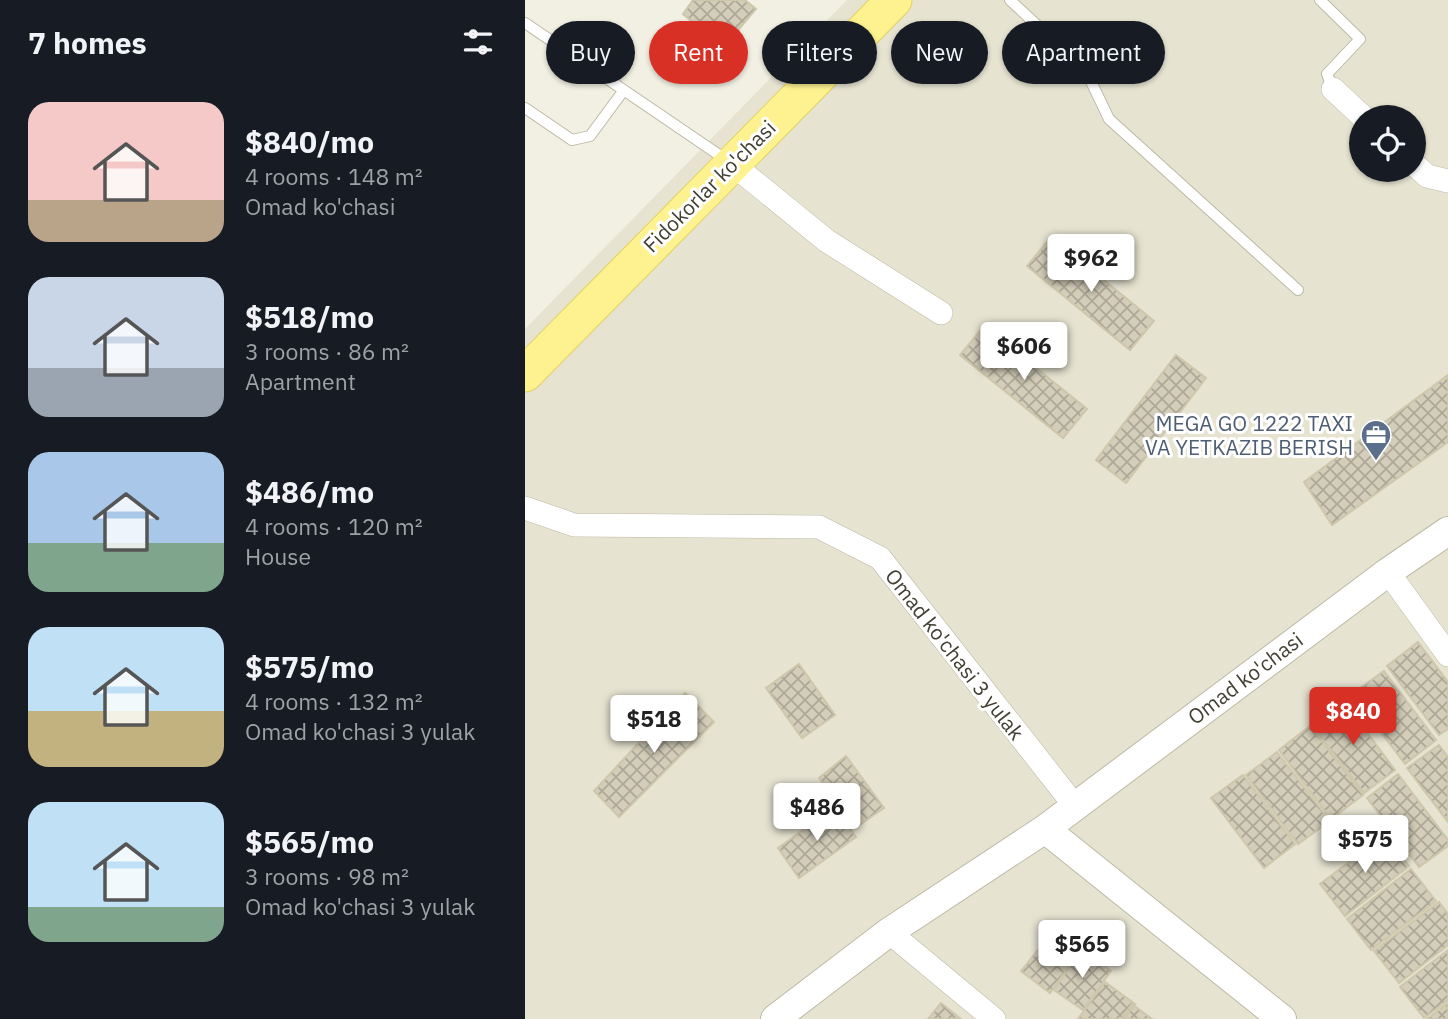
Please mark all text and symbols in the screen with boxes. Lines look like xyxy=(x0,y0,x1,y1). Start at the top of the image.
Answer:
chip: Buy xyxy=(546,21,635,84)
chip: Rent xyxy=(649,21,748,84)
chip: Filters xyxy=(762,21,877,84)
chip: New xyxy=(891,21,988,84)
chip: Apartment xyxy=(1002,21,1165,84)
text: 7 homes xyxy=(28,23,147,62)
icon: filters xyxy=(459,23,497,61)
map controls xyxy=(1349,105,1426,182)
button: locate xyxy=(1349,105,1426,182)
street label: Fidokorlar ko'chasi xyxy=(637,114,781,258)
text: $840/mo xyxy=(245,122,374,161)
icon: home xyxy=(84,130,168,214)
text: 4 rooms · 148 m² xyxy=(245,161,423,191)
text: Omad ko'chasi xyxy=(245,191,396,221)
pin: $962 xyxy=(1050,234,1132,294)
text: $962 xyxy=(1063,242,1119,272)
text: $518/mo xyxy=(245,297,374,336)
icon: home xyxy=(84,305,168,389)
pin: $606 xyxy=(983,322,1065,382)
text: $606 xyxy=(996,330,1052,360)
text: 3 rooms · 86 m² xyxy=(245,336,409,366)
text: Apartment xyxy=(245,366,356,396)
place label: MEGA GO 1222 TAXI VA YETKAZIB BERISH xyxy=(1145,409,1353,461)
office icon: MEGA GO 1222 TAXI VA YETKAZIB BERISH xyxy=(1359,418,1393,462)
text: $486/mo xyxy=(245,472,374,511)
icon: home xyxy=(84,480,168,564)
text: 4 rooms · 120 m² xyxy=(245,511,423,541)
text: House xyxy=(245,541,311,571)
street label: Omad ko'chasi 3 yulak xyxy=(879,562,1031,746)
street label: Omad ko'chasi xyxy=(1182,625,1308,731)
text: $575/mo xyxy=(245,647,374,686)
icon: home xyxy=(84,655,168,739)
text: 4 rooms · 132 m² xyxy=(245,686,423,716)
pin: $840 xyxy=(1312,688,1394,747)
text: $840 xyxy=(1325,695,1381,725)
pin: $518 xyxy=(613,696,695,755)
text: $518 xyxy=(626,703,682,733)
text: Omad ko'chasi 3 yulak xyxy=(245,716,475,746)
pin: $486 xyxy=(776,784,858,843)
text: $486 xyxy=(789,791,845,821)
pin: $575 xyxy=(1324,816,1406,875)
text: $565/mo xyxy=(245,822,374,861)
text: $575 xyxy=(1337,823,1393,853)
icon: home xyxy=(84,830,168,914)
text: 3 rooms · 98 m² xyxy=(245,861,409,891)
text: Omad ko'chasi 3 yulak xyxy=(245,891,475,921)
pin: $565 xyxy=(1041,920,1123,980)
text: $565 xyxy=(1054,928,1110,958)

